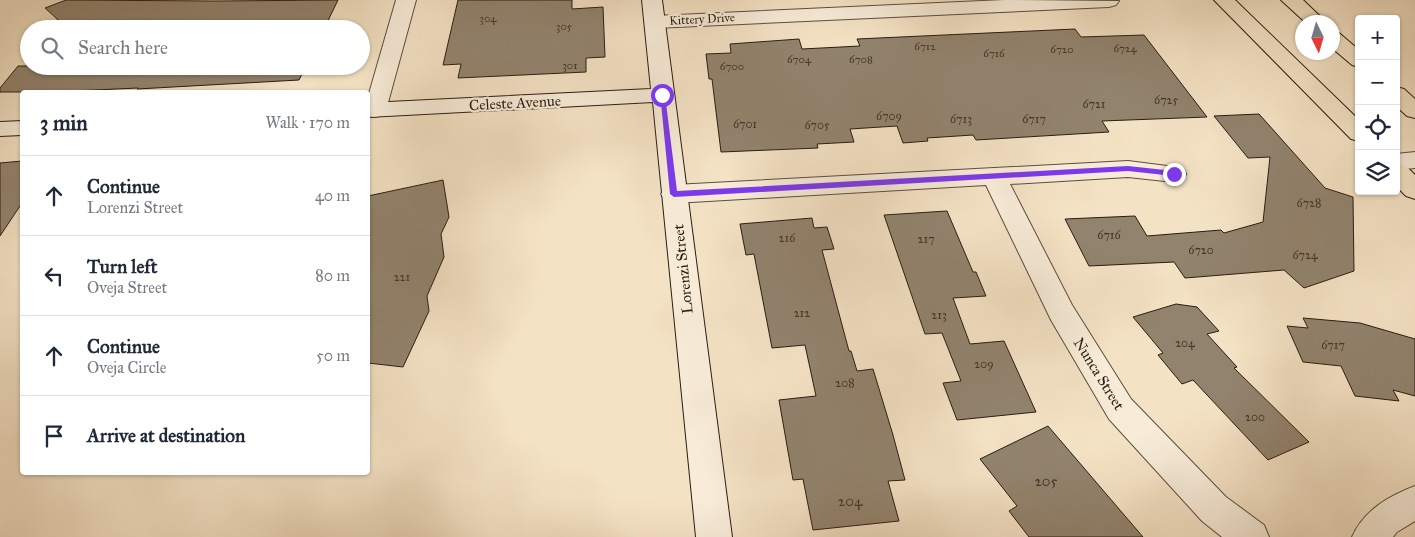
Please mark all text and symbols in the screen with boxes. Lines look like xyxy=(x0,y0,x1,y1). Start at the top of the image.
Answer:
street label: Kittery Drive xyxy=(669,10,735,28)
house number: 304 xyxy=(480,12,497,25)
north arrow xyxy=(1295,15,1340,60)
map controls xyxy=(1355,15,1400,195)
button: + xyxy=(1355,15,1400,60)
search box xyxy=(20,20,370,75)
house number: 305 xyxy=(556,20,572,33)
icon: search xyxy=(38,34,66,62)
text: Search here xyxy=(78,36,168,59)
house number: 6712 xyxy=(914,40,936,53)
house number: 6724 xyxy=(1113,42,1137,55)
house number: 6720 xyxy=(1050,43,1074,56)
house number: 6716 xyxy=(983,47,1005,60)
house number: 6704 xyxy=(787,53,812,66)
house number: 6708 xyxy=(849,53,873,66)
house number: 301 xyxy=(562,59,578,72)
house number: 6700 xyxy=(720,60,744,73)
button: − xyxy=(1355,60,1400,105)
route start xyxy=(651,84,674,107)
street label: Celeste Avenue xyxy=(469,92,561,114)
house number: 6725 xyxy=(1154,93,1178,107)
house number: 6721 xyxy=(1082,97,1106,111)
button: locate xyxy=(1355,105,1400,150)
house number: 6709 xyxy=(876,109,902,123)
text: 3 min xyxy=(40,110,88,136)
house number: 6713 xyxy=(950,112,972,126)
house number: 6717 xyxy=(1022,112,1046,126)
text: Walk · 170 m xyxy=(266,113,350,132)
house number: 6701 xyxy=(733,117,757,131)
house number: 6705 xyxy=(804,118,830,132)
button: layers xyxy=(1355,150,1400,195)
route end xyxy=(1163,163,1186,186)
text: Continue xyxy=(87,175,160,198)
icon: ahead xyxy=(40,182,68,210)
text: 40 m xyxy=(315,186,350,205)
house number: 6728 xyxy=(1297,196,1321,210)
text: Lorenzi Street xyxy=(87,198,183,217)
street label: Lorenzi Street xyxy=(669,223,697,315)
house number: 6716 xyxy=(1097,228,1122,242)
house number: 216 xyxy=(779,231,796,245)
house number: 217 xyxy=(917,232,935,246)
house number: 6720 xyxy=(1188,243,1214,257)
house number: 6724 xyxy=(1292,248,1318,262)
text: Turn left xyxy=(87,255,157,278)
icon: left xyxy=(40,262,68,290)
text: 80 m xyxy=(315,266,350,285)
house number: 221 xyxy=(394,270,411,284)
text: Oveja Street xyxy=(87,278,167,297)
house number: 212 xyxy=(794,306,810,320)
house number: 213 xyxy=(931,308,947,322)
text: Continue xyxy=(87,335,160,358)
street label: Nunca Street xyxy=(1070,335,1129,414)
house number: 204 xyxy=(1175,336,1195,350)
house number: 6717 xyxy=(1321,338,1345,352)
icon: ahead xyxy=(40,342,68,370)
text: 50 m xyxy=(316,346,350,365)
house number: 209 xyxy=(974,357,994,371)
text: Oveja Circle xyxy=(87,358,166,377)
house number: 208 xyxy=(835,376,855,390)
house number: 200 xyxy=(1245,410,1265,424)
icon: arrive xyxy=(40,422,68,450)
text: Arrive at destination xyxy=(87,424,245,447)
house number: 205 xyxy=(1034,472,1058,490)
house number: 204 xyxy=(838,492,863,510)

